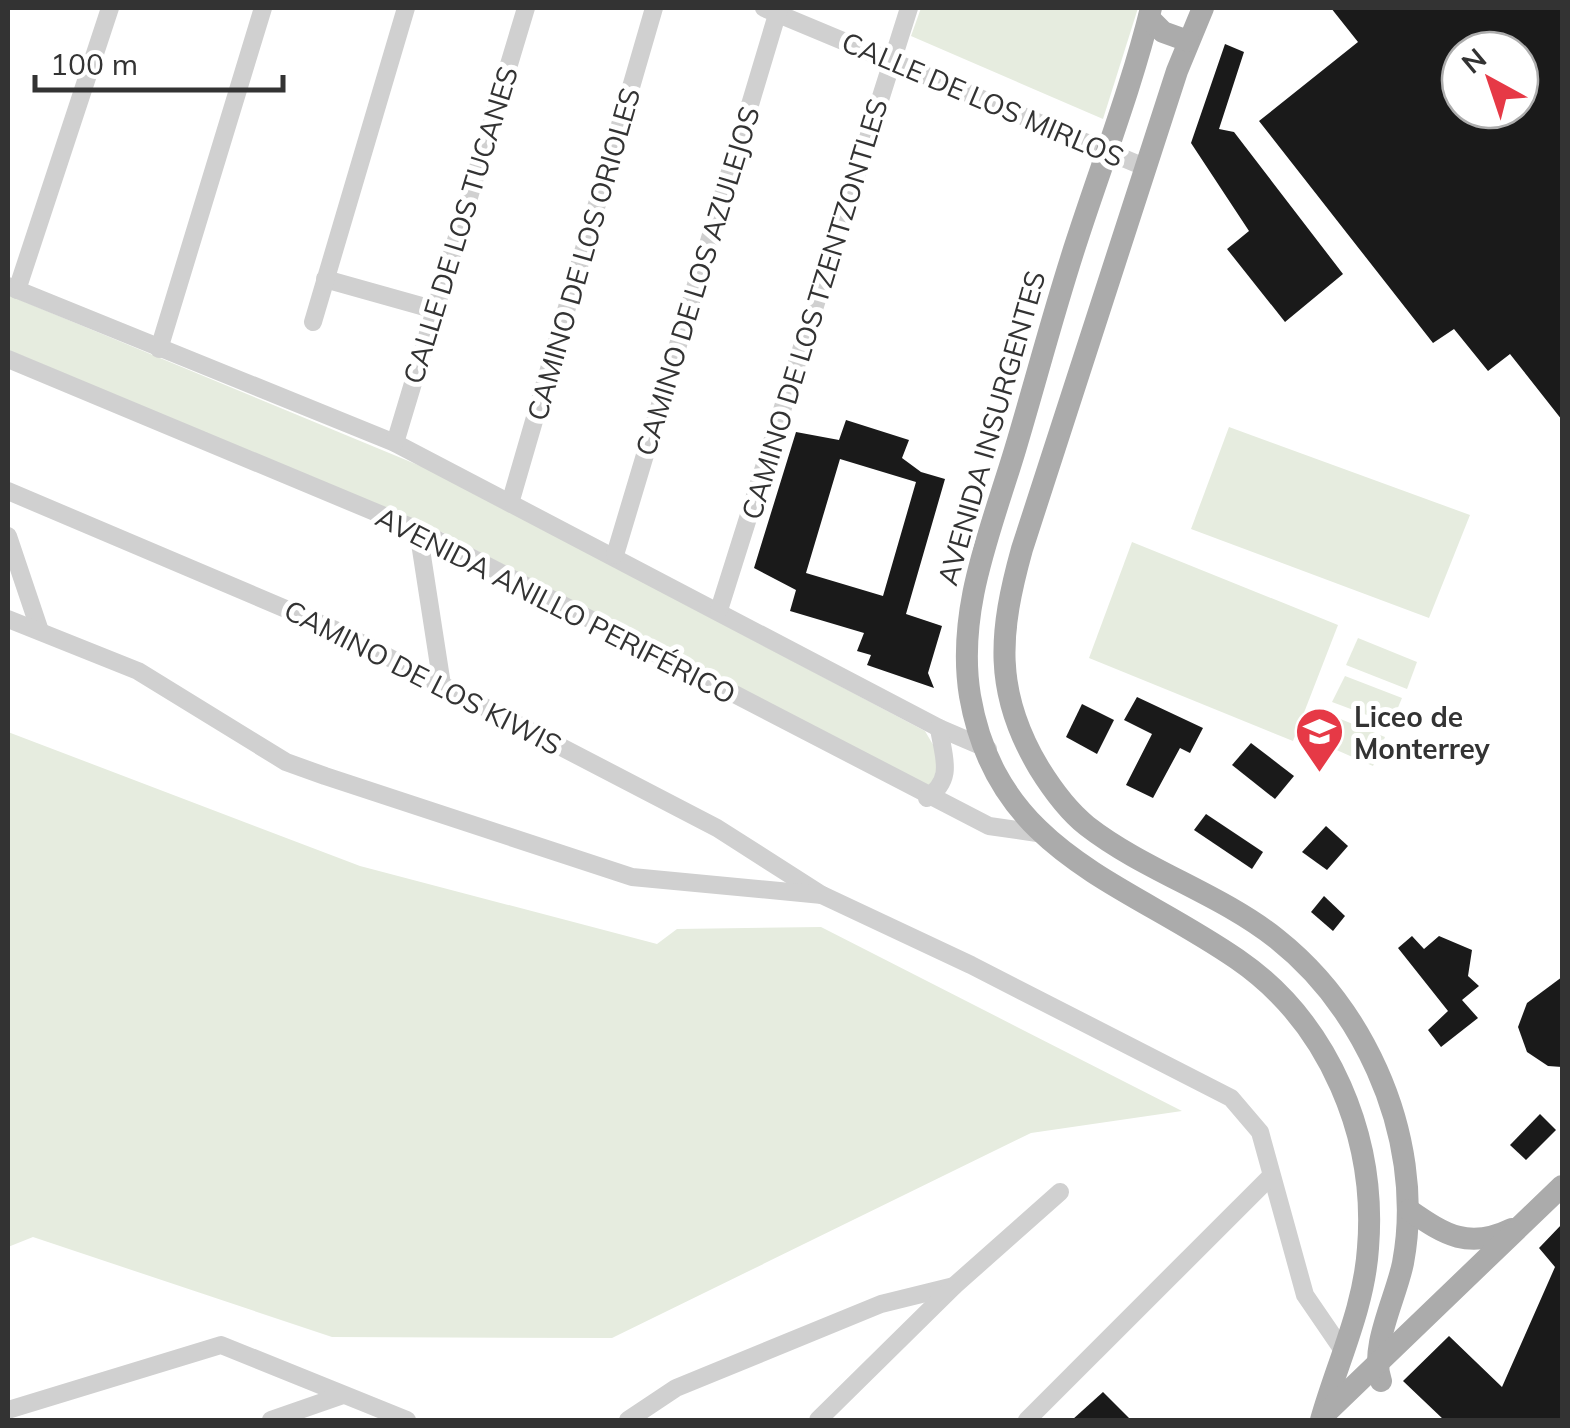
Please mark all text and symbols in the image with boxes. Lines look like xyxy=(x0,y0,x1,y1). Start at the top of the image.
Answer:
street label: CALLE DE LOS MIRLOS xyxy=(837,24,1129,174)
scale bar xyxy=(35,30,282,92)
north arrow xyxy=(1440,30,1540,130)
text: N xyxy=(1454,40,1493,81)
text: 100 m xyxy=(50,45,138,83)
street label: CALLE DE LOS TUCANES xyxy=(395,62,525,388)
street label: CAMINO DE LOS ORIOLES xyxy=(519,84,647,424)
street label: CAMINO DE LOS TZENTZONTLES xyxy=(733,94,895,524)
street label: CAMINO DE LOS AZULEJOS xyxy=(627,102,767,460)
street label: AVENIDA INSURGENTES xyxy=(929,267,1053,589)
street label: AVENIDA ANILLO PERIFÉRICO xyxy=(370,499,742,711)
street label: CAMINO DE LOS KIWIS xyxy=(279,592,567,762)
place label: Liceo de Monterrey xyxy=(1354,699,1491,766)
school or university icon: Liceo de Monterrey xyxy=(1293,706,1345,774)

